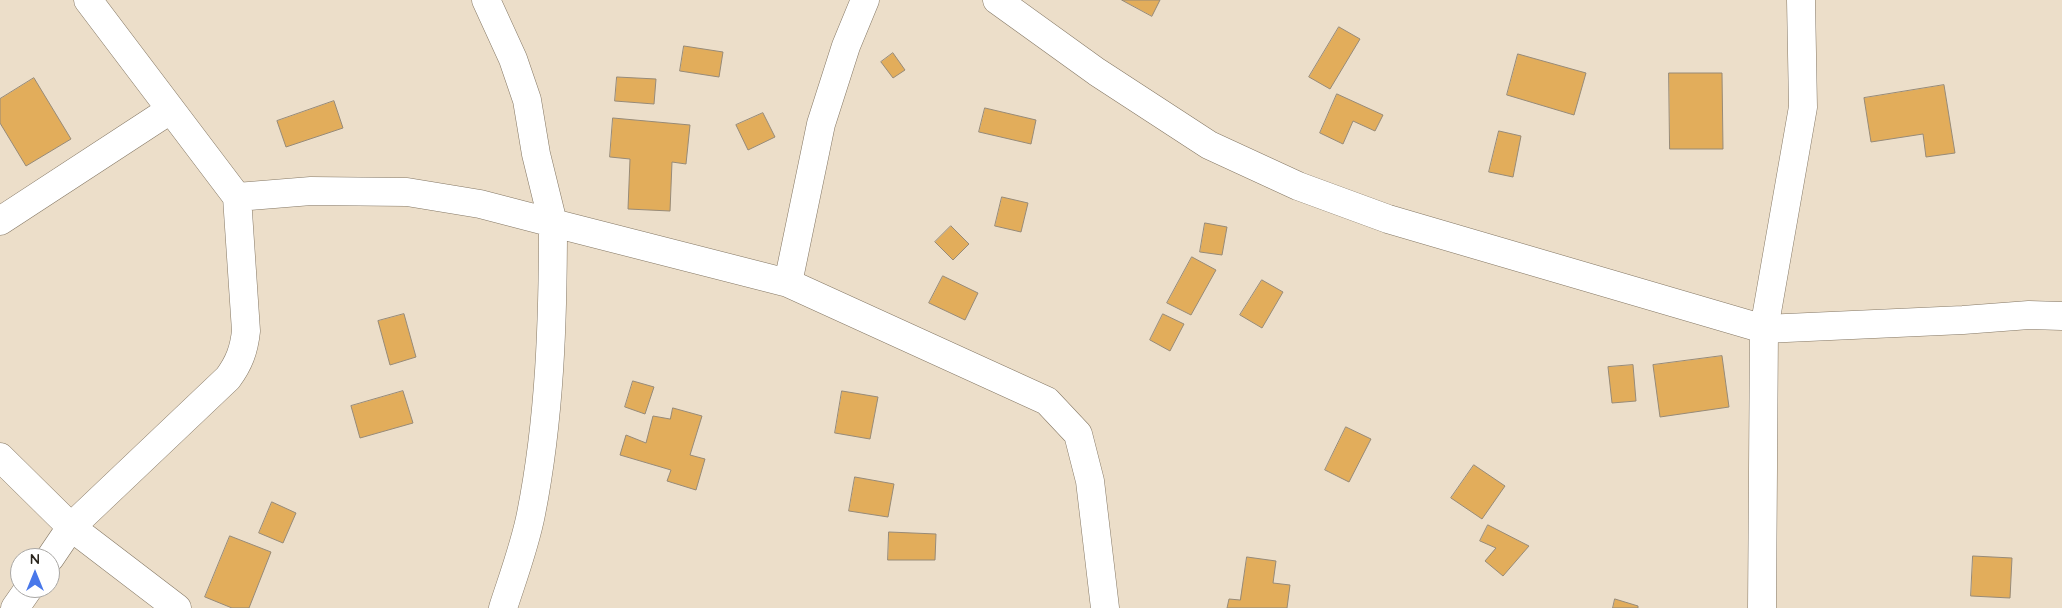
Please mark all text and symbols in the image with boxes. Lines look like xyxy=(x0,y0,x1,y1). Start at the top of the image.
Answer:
north arrow xyxy=(10,548,60,598)
text: N xyxy=(30,550,40,568)

